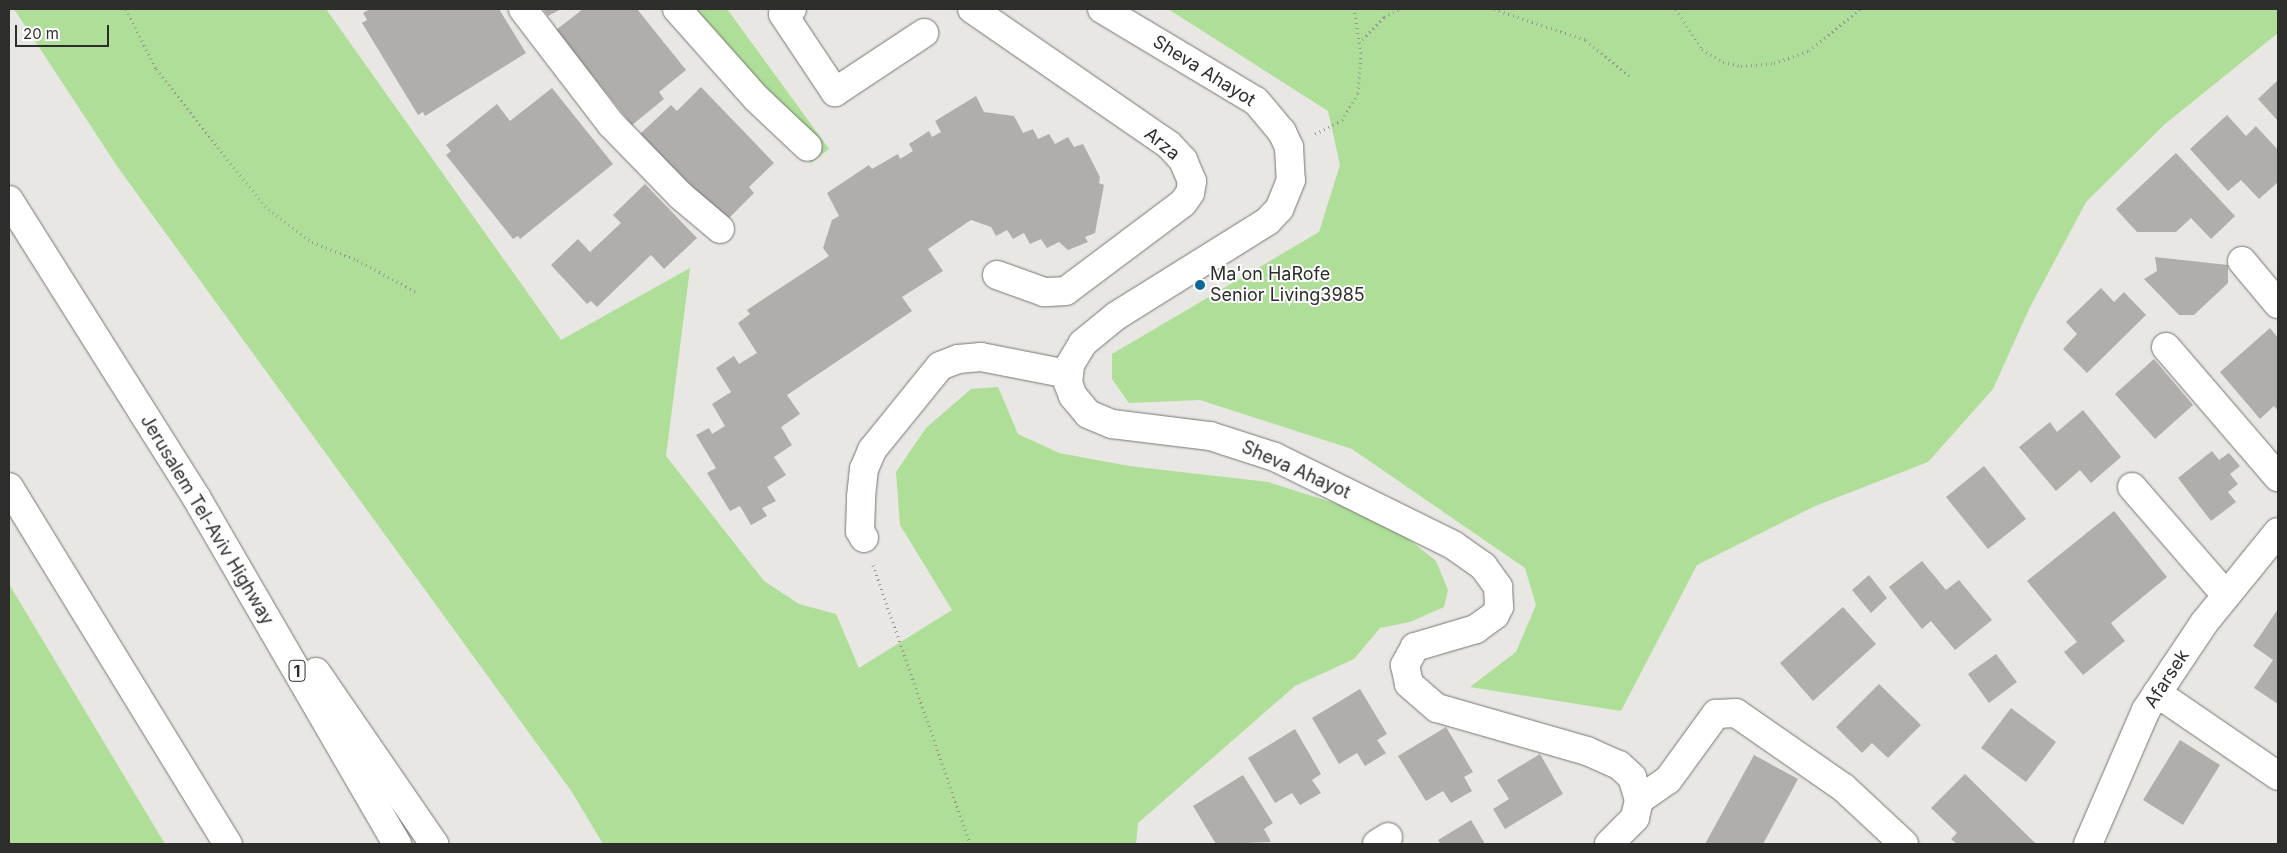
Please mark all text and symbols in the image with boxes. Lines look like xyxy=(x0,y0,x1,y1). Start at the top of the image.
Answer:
scale bar xyxy=(18,15,111,47)
text: 20 m xyxy=(23,24,59,43)
street label: Sheva Ahayot xyxy=(1149,31,1259,111)
street label: Arza xyxy=(1140,123,1184,165)
place label: Ma'on HaRofe Senior Living3985 xyxy=(1210,264,1365,306)
marker: Ma'on HaRofe Senior Living3985 xyxy=(1194,279,1206,291)
street label: Jerusalem Tel-Aviv Highway xyxy=(136,411,278,629)
street label: Sheva Ahayot xyxy=(1238,436,1354,504)
street label: Afarsek xyxy=(2140,646,2194,712)
road number: 1 xyxy=(288,658,306,684)

